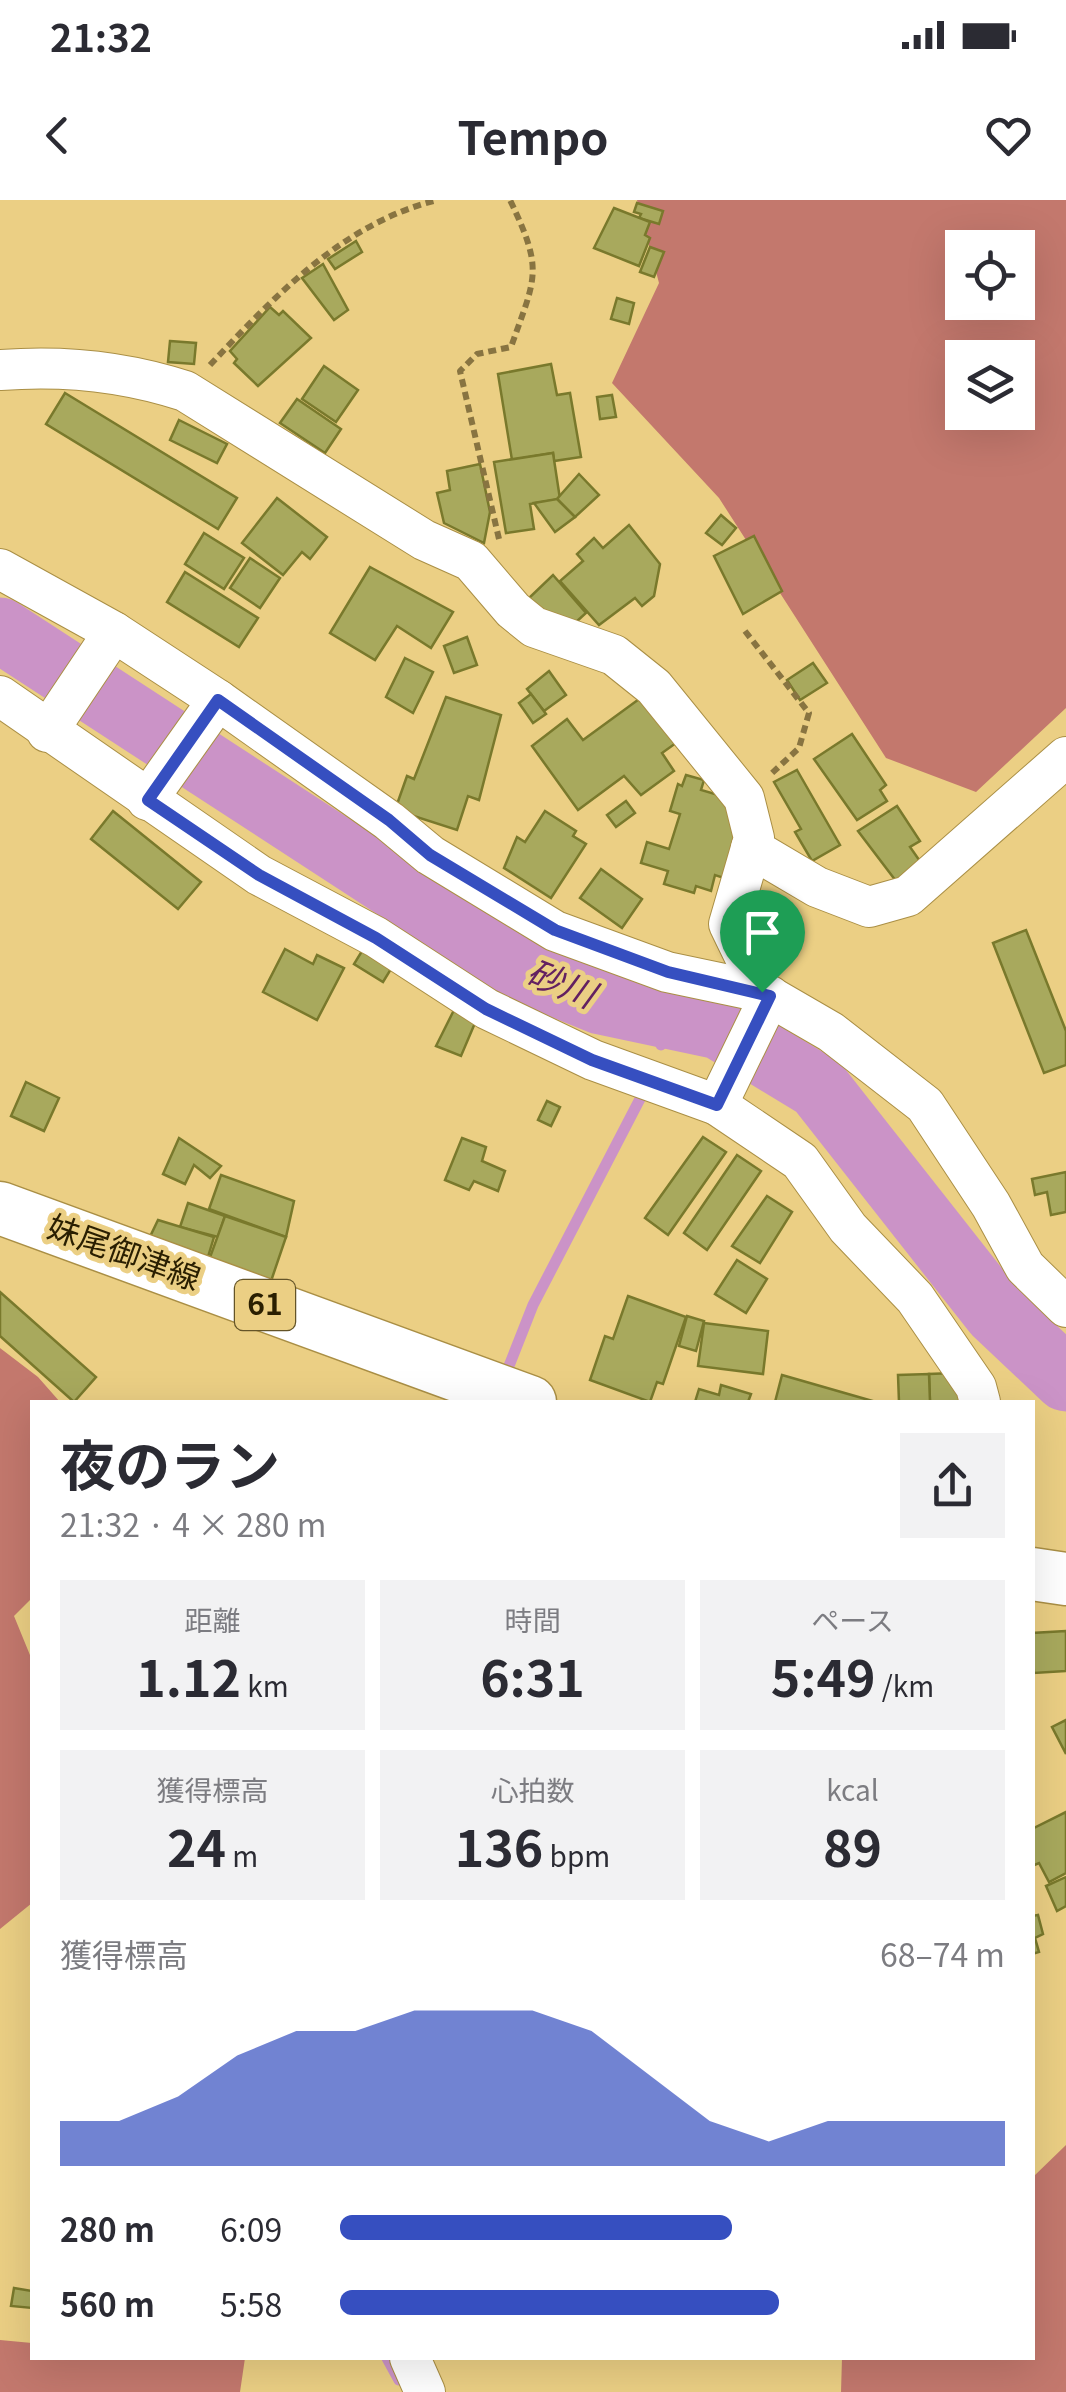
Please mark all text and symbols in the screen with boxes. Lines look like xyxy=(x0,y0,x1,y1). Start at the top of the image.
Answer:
text: 21:32 xyxy=(50,8,152,63)
text: Tempo xyxy=(458,103,608,168)
icon: back xyxy=(30,108,85,163)
icon: heart xyxy=(981,108,1036,163)
map controls xyxy=(945,230,1035,430)
button: locate xyxy=(945,230,1035,320)
button: layers xyxy=(945,340,1035,430)
pin xyxy=(720,890,805,993)
icon: arrive xyxy=(735,905,790,960)
water label: 砂川 xyxy=(520,944,608,1019)
street label: 妹尾御津線 xyxy=(42,1201,208,1299)
road number: 61 xyxy=(235,1280,295,1330)
text: 夜のラン xyxy=(60,1422,280,1502)
button: share xyxy=(900,1433,1005,1538)
text: 21:32 · 4 × 280 m xyxy=(60,1500,326,1546)
text: 距離 xyxy=(184,1599,241,1639)
text: 時間 xyxy=(504,1599,561,1639)
text: ペース xyxy=(811,1599,894,1639)
text: 1.12 xyxy=(136,1639,241,1711)
text: 6:31 xyxy=(480,1639,585,1711)
text: 5:49 xyxy=(771,1639,876,1711)
text: km xyxy=(241,1665,289,1705)
text: /km xyxy=(876,1665,934,1705)
text: 獲得標高 xyxy=(156,1769,269,1809)
text: 心拍数 xyxy=(490,1769,575,1809)
text: kcal xyxy=(826,1769,879,1809)
text: 24 xyxy=(167,1809,226,1881)
text: 136 xyxy=(455,1809,543,1881)
text: 89 xyxy=(823,1809,882,1881)
text: m xyxy=(226,1835,258,1875)
text: bpm xyxy=(543,1835,610,1875)
text: 獲得標高 xyxy=(60,1930,188,1976)
text: 68–74 m xyxy=(880,1930,1005,1976)
text: 280 m xyxy=(60,2205,155,2251)
text: 6:09 xyxy=(220,2205,282,2251)
text: 560 m xyxy=(60,2280,155,2326)
text: 5:58 xyxy=(220,2280,282,2326)

